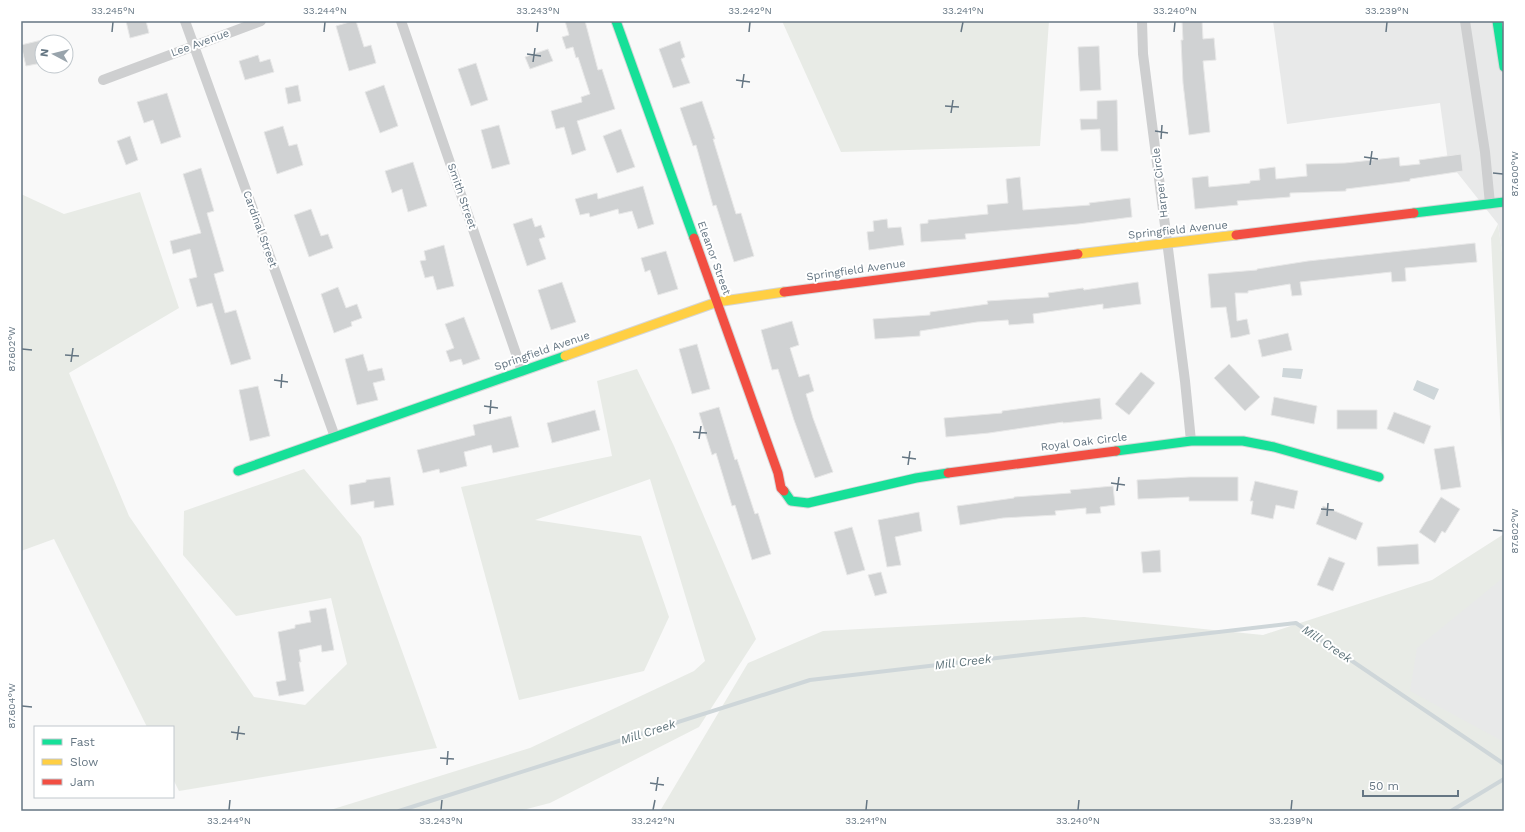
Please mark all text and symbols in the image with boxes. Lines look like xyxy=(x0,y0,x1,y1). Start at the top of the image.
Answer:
text: 33.245°N xyxy=(91,5,135,16)
text: 33.244°N xyxy=(303,5,347,16)
text: 33.243°N xyxy=(516,5,560,16)
text: 33.242°N xyxy=(728,5,772,16)
text: 33.241°N xyxy=(942,5,984,16)
text: 33.240°N xyxy=(1153,5,1197,16)
text: 33.239°N xyxy=(1365,5,1409,16)
street label: Lee Avenue xyxy=(169,26,231,60)
north arrow xyxy=(34,34,74,74)
text: N xyxy=(38,48,52,58)
street label: Harper Circle xyxy=(1149,147,1171,219)
text: 87.600°W xyxy=(1509,151,1520,197)
street label: Smith Street xyxy=(445,161,479,231)
street label: Cardinal Street xyxy=(240,189,280,270)
street label: Springfield Avenue xyxy=(1128,218,1228,242)
street label: Eleanor Street xyxy=(695,219,733,297)
street label: Springfield Avenue xyxy=(806,257,906,283)
text: 87.602°W xyxy=(6,326,17,372)
street label: Springfield Avenue xyxy=(493,329,591,373)
street label: Royal Oak Circle xyxy=(1040,430,1128,454)
text: 87.602°W xyxy=(1509,508,1520,554)
water label: Mill Creek xyxy=(1300,622,1355,666)
water label: Mill Creek xyxy=(934,652,992,672)
text: 87.604°W xyxy=(6,683,17,729)
water label: Mill Creek xyxy=(619,716,678,747)
legend xyxy=(34,726,174,798)
text: Fast xyxy=(70,735,95,749)
text: Slow xyxy=(70,755,98,769)
scale bar xyxy=(1363,772,1458,798)
text: Jam xyxy=(70,775,95,789)
text: 50 m xyxy=(1369,779,1399,793)
text: 33.244°N xyxy=(207,815,251,826)
text: 33.243°N xyxy=(419,815,463,826)
text: 33.242°N xyxy=(631,815,675,826)
text: 33.241°N xyxy=(845,815,887,826)
text: 33.240°N xyxy=(1056,815,1100,826)
text: 33.239°N xyxy=(1269,815,1313,826)

